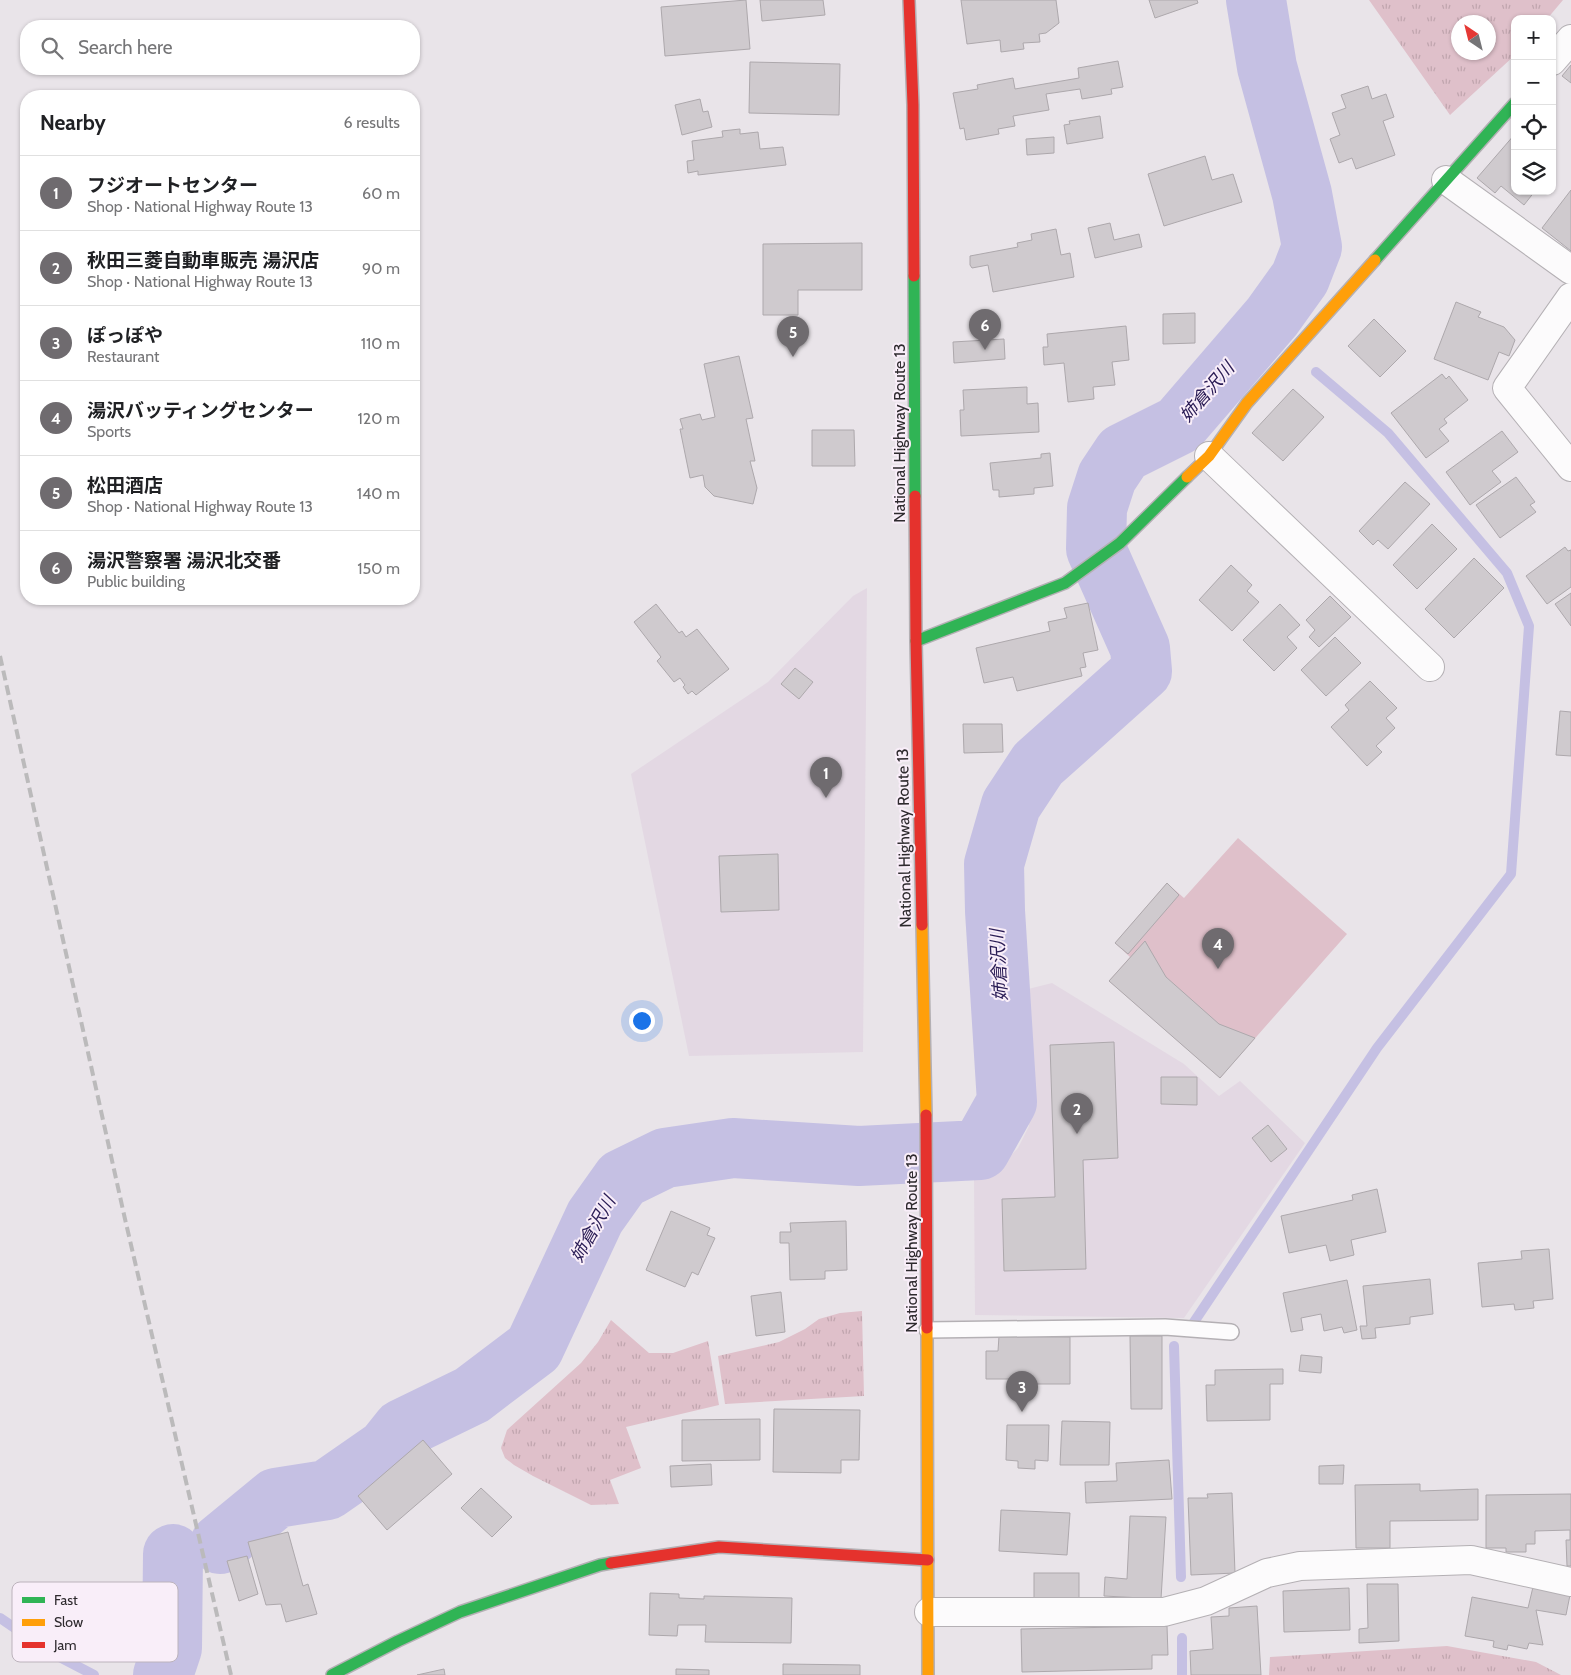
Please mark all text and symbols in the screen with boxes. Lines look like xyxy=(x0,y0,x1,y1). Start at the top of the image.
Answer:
north arrow xyxy=(1451,15,1496,60)
map controls xyxy=(1511,15,1556,195)
button: + xyxy=(1511,15,1556,60)
search box xyxy=(20,20,420,75)
icon: search xyxy=(38,34,66,62)
text: Search here xyxy=(78,36,172,59)
button: − xyxy=(1511,60,1556,105)
button: locate xyxy=(1511,105,1556,150)
text: Nearby xyxy=(40,110,106,135)
text: 6 results xyxy=(344,113,400,132)
button: layers xyxy=(1511,150,1556,195)
text: フジオートセンター xyxy=(87,174,258,197)
text: 1 xyxy=(53,184,59,203)
text: 60 m xyxy=(362,184,400,203)
text: Shop · National Highway Route 13 xyxy=(87,197,313,216)
text: 秋田三菱自動車販売 湯沢店 xyxy=(87,249,319,272)
text: 2 xyxy=(52,259,60,278)
text: 90 m xyxy=(362,259,400,278)
text: Shop · National Highway Route 13 xyxy=(87,272,313,291)
pin: 6 xyxy=(969,309,1001,350)
pin: 5 xyxy=(777,316,809,357)
text: ぽっぽや xyxy=(87,324,163,347)
text: 3 xyxy=(52,334,60,353)
text: 110 m xyxy=(361,334,400,353)
street label: National Highway Route 13 xyxy=(890,343,909,523)
text: Restaurant xyxy=(87,347,159,366)
water label: 姉倉沢川 xyxy=(1175,356,1240,426)
text: 湯沢バッティングセンター xyxy=(87,399,314,422)
text: 4 xyxy=(51,409,61,428)
text: 120 m xyxy=(358,409,400,428)
text: Sports xyxy=(87,422,131,441)
text: 松田酒店 xyxy=(87,474,163,497)
text: 5 xyxy=(52,484,60,503)
text: 140 m xyxy=(357,484,400,503)
text: Shop · National Highway Route 13 xyxy=(87,497,313,516)
text: 湯沢警察署 湯沢北交番 xyxy=(87,549,281,572)
text: 6 xyxy=(52,559,61,578)
text: 150 m xyxy=(357,559,400,578)
text: Public building xyxy=(87,572,185,591)
street label: National Highway Route 13 xyxy=(893,748,915,928)
pin: 1 xyxy=(810,757,842,798)
water label: 姉倉沢川 xyxy=(986,926,1012,1002)
pin: 4 xyxy=(1202,928,1234,969)
your location xyxy=(629,1008,655,1034)
pin: 2 xyxy=(1061,1093,1093,1134)
street label: National Highway Route 13 xyxy=(902,1153,921,1333)
water label: 姉倉沢川 xyxy=(566,1190,621,1266)
pin: 3 xyxy=(1006,1371,1038,1412)
legend xyxy=(12,1582,178,1662)
text: Fast xyxy=(54,1591,78,1609)
text: Slow xyxy=(54,1613,83,1631)
text: Jam xyxy=(53,1636,76,1654)

